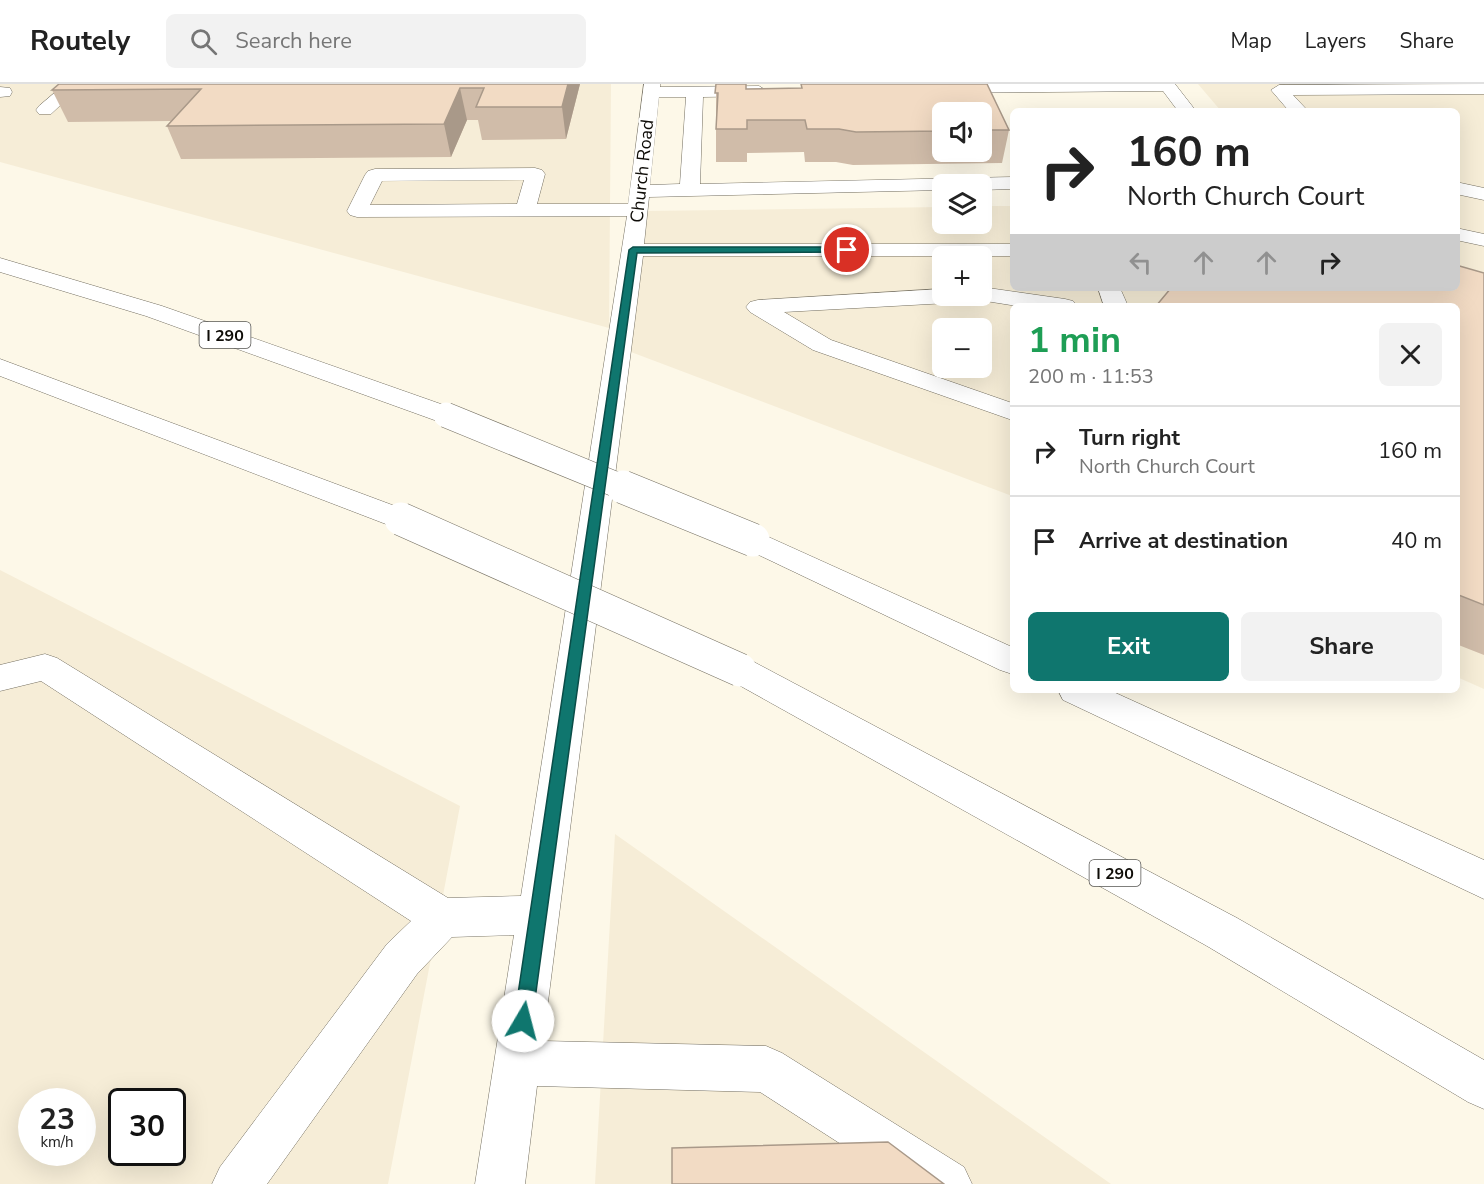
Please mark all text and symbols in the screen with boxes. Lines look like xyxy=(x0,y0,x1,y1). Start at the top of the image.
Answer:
search box xyxy=(166,14,586,68)
text: Routely xyxy=(30,22,130,60)
icon: search xyxy=(187,25,220,58)
text: Search here xyxy=(235,26,352,56)
text: Map xyxy=(1230,27,1272,55)
text: Layers xyxy=(1305,27,1366,55)
text: Share xyxy=(1399,27,1454,55)
map controls xyxy=(932,102,992,378)
button: sound xyxy=(932,102,992,162)
street label: Church Road xyxy=(625,118,659,224)
text: 160 m xyxy=(1127,124,1251,181)
icon: right xyxy=(1028,132,1106,210)
button: layers xyxy=(932,174,992,234)
text: North Church Court xyxy=(1127,178,1364,215)
pin xyxy=(821,224,872,275)
icon: arrive xyxy=(830,233,863,266)
button: + xyxy=(932,246,992,306)
icon: left xyxy=(1124,246,1157,279)
icon: ahead xyxy=(1187,246,1220,279)
icon: ahead xyxy=(1250,246,1283,279)
icon: right xyxy=(1313,246,1346,279)
text: 1 min xyxy=(1028,316,1121,365)
button: − xyxy=(932,318,992,378)
road number: I 290 xyxy=(200,322,250,348)
button: close xyxy=(1379,323,1442,386)
text: 200 m · 11:53 xyxy=(1028,363,1154,390)
text: Turn right xyxy=(1079,423,1180,453)
icon: right xyxy=(1028,435,1061,468)
text: 160 m xyxy=(1378,436,1442,466)
text: North Church Court xyxy=(1079,453,1255,480)
icon: arrive xyxy=(1028,525,1061,558)
text: Arrive at destination xyxy=(1079,526,1288,556)
text: 40 m xyxy=(1391,526,1442,556)
button: Exit xyxy=(1028,612,1229,681)
button: Share xyxy=(1241,612,1442,681)
road number: I 290 xyxy=(1090,860,1140,886)
position arrow xyxy=(491,989,555,1053)
speed limit sign: 30 xyxy=(108,1088,186,1166)
text: 23 xyxy=(39,1099,75,1140)
text: km/h xyxy=(40,1132,74,1152)

